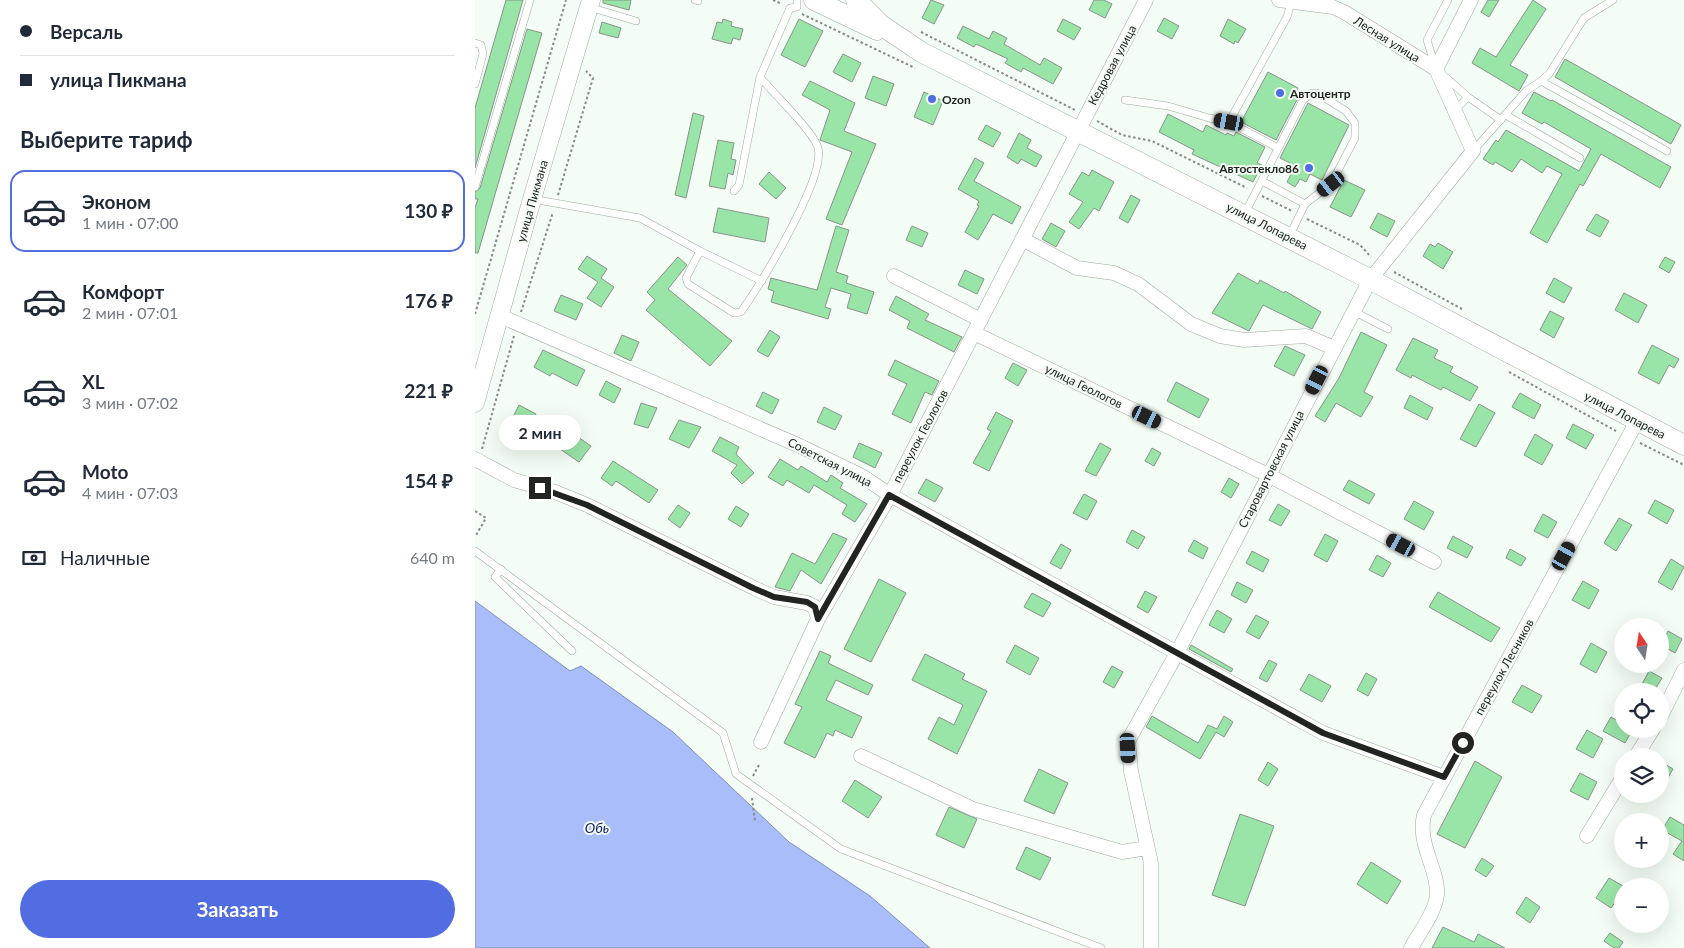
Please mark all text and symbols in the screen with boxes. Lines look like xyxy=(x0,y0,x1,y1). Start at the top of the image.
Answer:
street label: Лесная улица xyxy=(1350,12,1423,65)
text: Версаль xyxy=(50,20,123,43)
street label: Кедровая улица xyxy=(1085,22,1139,108)
text: улица Пикмана xyxy=(50,68,187,91)
place label: Автоцентр xyxy=(1289,86,1351,101)
marker: Автоцентр xyxy=(1274,87,1286,99)
place label: Ozon xyxy=(942,92,971,107)
marker: Ozon xyxy=(926,93,938,105)
car xyxy=(1212,112,1245,132)
text: Выберите тариф xyxy=(20,126,193,153)
street label: улица Пикмана xyxy=(513,158,551,244)
place label: Автостекло86 xyxy=(1218,161,1299,176)
marker: Автостекло86 xyxy=(1303,162,1315,174)
car xyxy=(1314,169,1347,199)
icon: car xyxy=(22,189,67,234)
text: Эконом xyxy=(82,190,151,213)
text: 130 ₽ xyxy=(404,199,453,222)
street label: улица Лопарева xyxy=(1224,199,1310,253)
text: 1 мин · 07:00 xyxy=(82,213,178,232)
icon: car xyxy=(22,279,67,324)
text: Комфорт xyxy=(82,280,164,303)
text: 176 ₽ xyxy=(404,289,453,312)
text: 2 мин · 07:01 xyxy=(82,303,178,322)
street label: улица Геологов xyxy=(1043,361,1125,411)
car xyxy=(1303,363,1330,397)
icon: car xyxy=(22,369,67,414)
text: XL xyxy=(82,370,105,393)
text: 221 ₽ xyxy=(404,379,453,402)
street label: переулок Геологов xyxy=(889,387,951,485)
street label: улица Лопарева xyxy=(1582,388,1668,442)
text: 3 мин · 07:02 xyxy=(82,393,178,412)
car xyxy=(1130,404,1163,430)
street label: Старовартовская улица xyxy=(1235,408,1307,530)
callout: 2 мин xyxy=(499,416,581,450)
text: 2 мин xyxy=(518,423,562,442)
street label: Советская улица xyxy=(785,434,875,490)
icon: car xyxy=(22,459,67,504)
text: Moto xyxy=(82,460,128,483)
text: 154 ₽ xyxy=(404,469,453,492)
route end xyxy=(529,477,551,499)
text: 4 мин · 07:03 xyxy=(82,483,178,502)
car xyxy=(1384,531,1417,559)
car xyxy=(1550,539,1577,573)
icon: cash xyxy=(20,544,48,572)
text: Наличные xyxy=(60,546,150,569)
text: 640 m xyxy=(410,548,455,567)
street label: переулок Лесников xyxy=(1471,616,1537,718)
north arrow xyxy=(1614,618,1669,672)
map controls xyxy=(1614,618,1669,933)
button: locate xyxy=(1614,683,1669,738)
route start xyxy=(1452,732,1474,754)
car xyxy=(1119,733,1136,763)
button: layers xyxy=(1614,748,1669,803)
button: + xyxy=(1614,813,1669,868)
water label: Обь xyxy=(585,819,609,836)
button: − xyxy=(1614,878,1669,933)
button: Заказать xyxy=(20,880,455,938)

